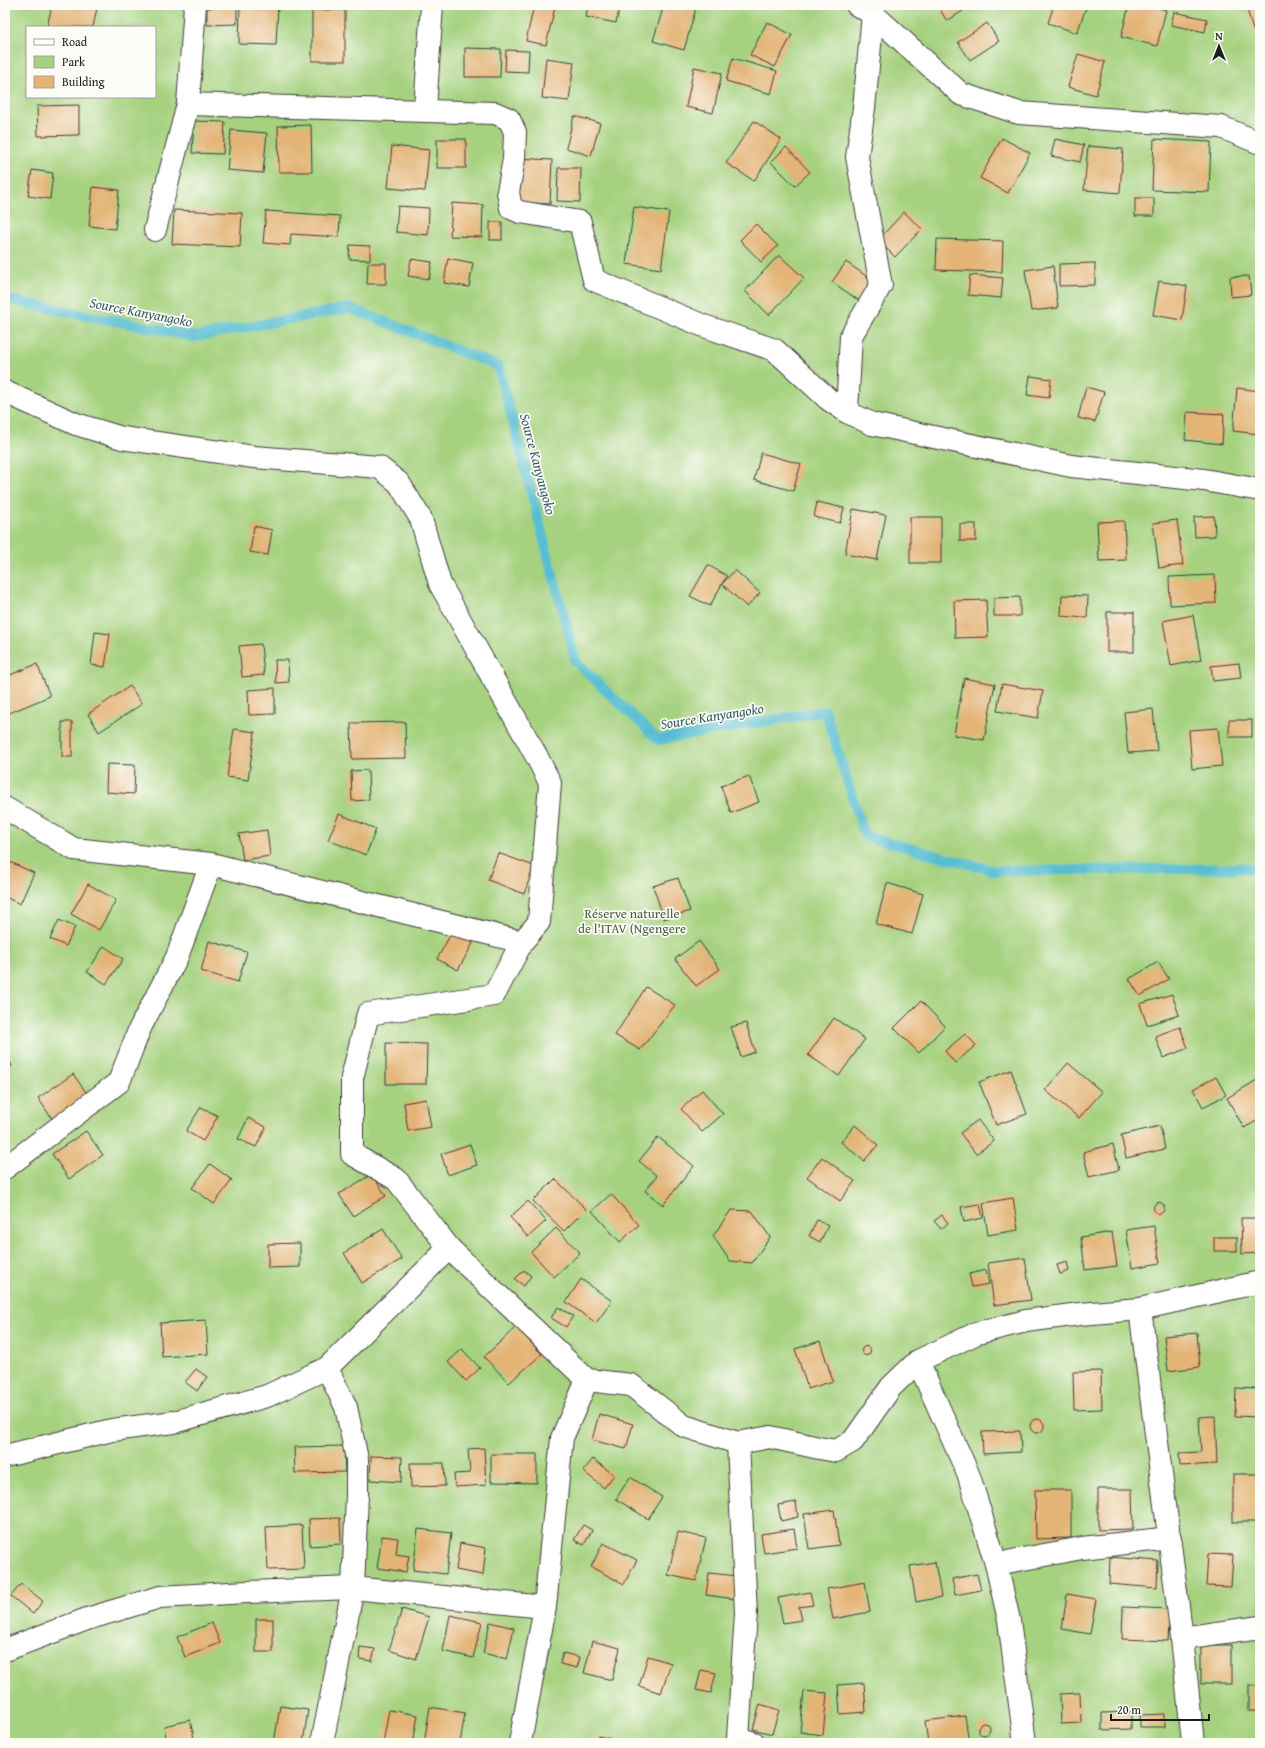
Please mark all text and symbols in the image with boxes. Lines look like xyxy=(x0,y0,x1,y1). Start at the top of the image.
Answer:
legend xyxy=(26,26,156,98)
north arrow xyxy=(1199,26,1239,66)
text: N xyxy=(1215,28,1223,44)
text: Road xyxy=(62,33,88,50)
text: Park xyxy=(62,53,86,70)
text: Building xyxy=(62,73,105,90)
water label: Source Kanyangoko xyxy=(88,292,194,332)
water label: Source Kanyangoko xyxy=(515,411,561,517)
water label: Source Kanyangoko xyxy=(659,698,765,734)
park label: Réserve naturelle de l'ITAV (Ngengere xyxy=(578,904,686,938)
scale bar xyxy=(1111,1696,1209,1722)
text: 20 m xyxy=(1117,1701,1141,1718)

